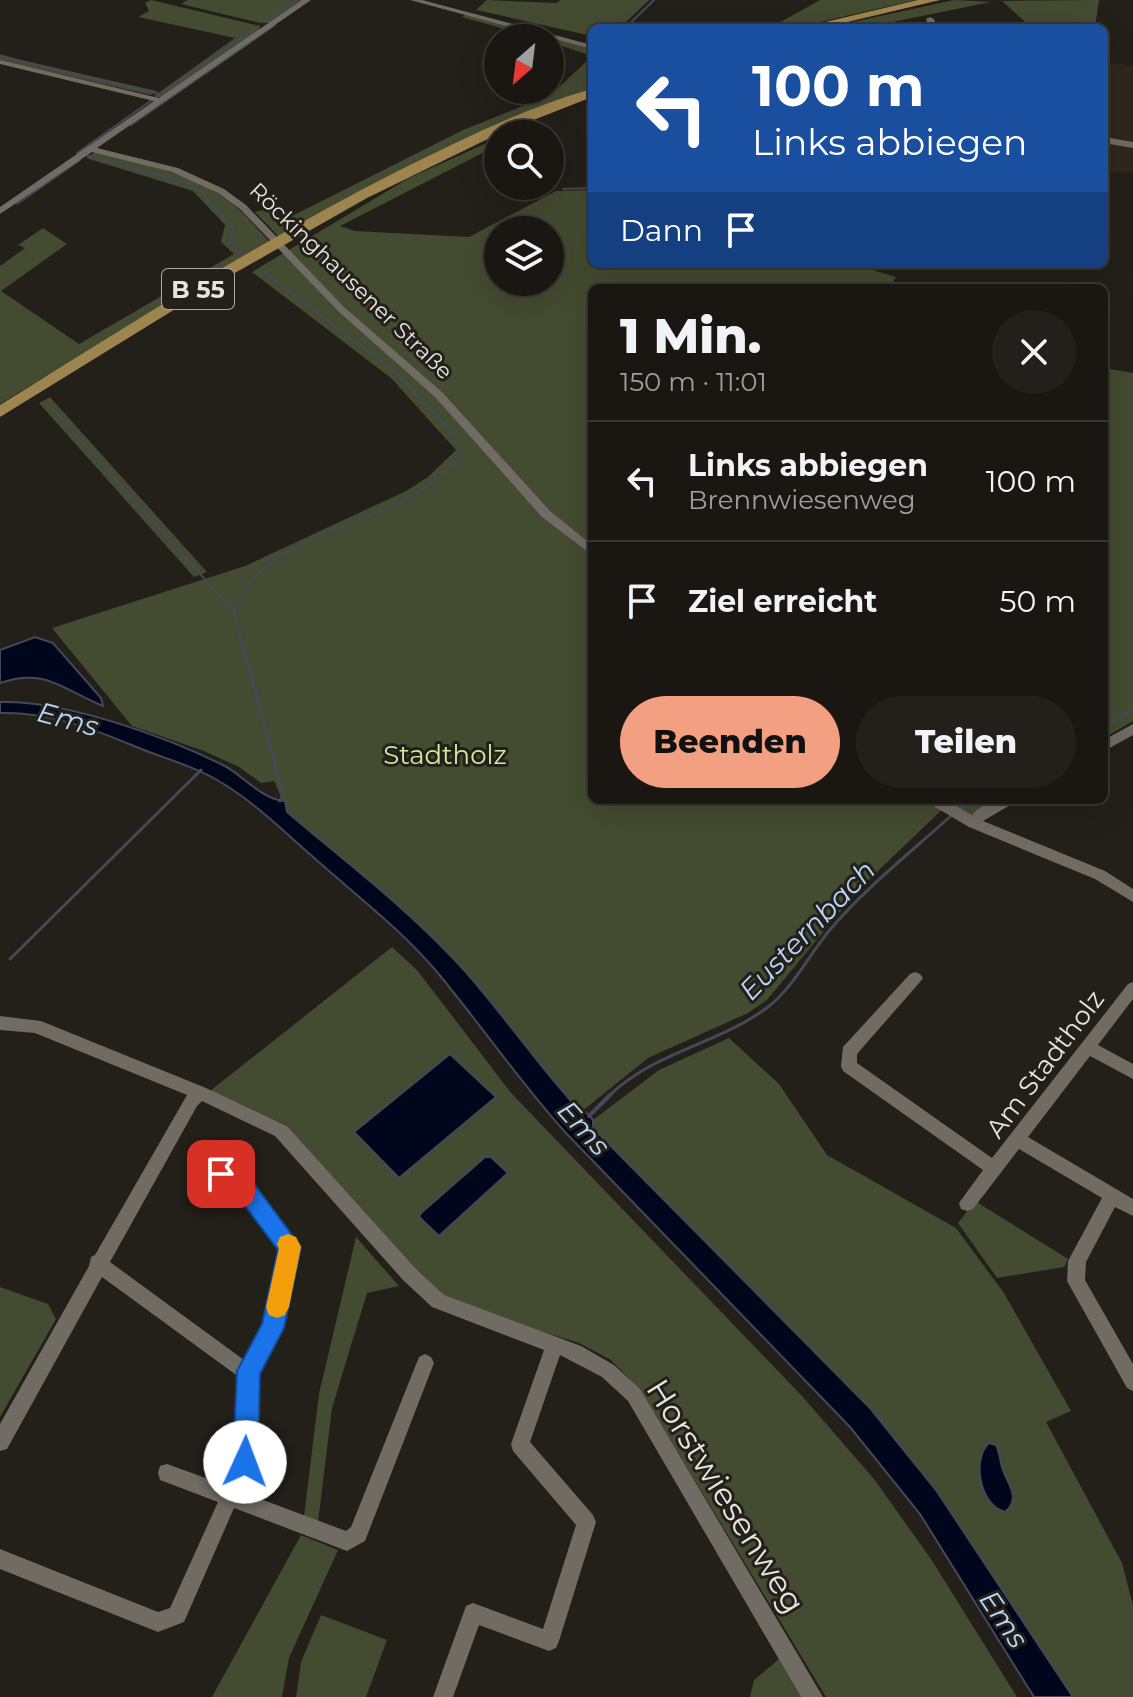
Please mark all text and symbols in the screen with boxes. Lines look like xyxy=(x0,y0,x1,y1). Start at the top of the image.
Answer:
north arrow xyxy=(484,24,564,104)
map controls xyxy=(484,24,564,296)
text: 100 m xyxy=(752,52,925,120)
icon: left xyxy=(620,56,724,160)
button: search xyxy=(484,120,564,200)
text: Links abbiegen xyxy=(752,120,1027,164)
street label: Röckinghausener Straße xyxy=(244,177,458,385)
icon: arrive xyxy=(719,208,763,252)
text: Dann xyxy=(620,212,703,249)
button: layers xyxy=(484,216,564,296)
road number: B 55 xyxy=(162,269,234,309)
text: 1 Min. xyxy=(620,307,761,365)
button: close xyxy=(992,310,1076,394)
text: 150 m · 11:01 xyxy=(620,366,767,398)
text: Links abbiegen xyxy=(688,447,928,484)
icon: left xyxy=(620,459,664,503)
text: 100 m xyxy=(986,463,1076,500)
text: Brennwiesenweg xyxy=(688,484,916,516)
icon: arrive xyxy=(620,579,664,623)
text: Ziel erreicht xyxy=(688,583,877,620)
text: 50 m xyxy=(999,583,1076,620)
water label: Ems xyxy=(34,695,103,744)
button: Beenden xyxy=(620,696,840,788)
button: Teilen xyxy=(856,696,1076,788)
park label: Stadtholz xyxy=(383,739,507,771)
water label: Eusternbach xyxy=(732,853,882,1007)
street label: Am Stadtholz xyxy=(979,984,1111,1144)
water label: Ems xyxy=(551,1094,618,1163)
pin xyxy=(187,1140,255,1208)
icon: arrive xyxy=(199,1152,243,1196)
street label: Horstwiesenweg xyxy=(638,1372,814,1620)
position arrow xyxy=(203,1420,287,1504)
water label: Ems xyxy=(973,1584,1036,1655)

